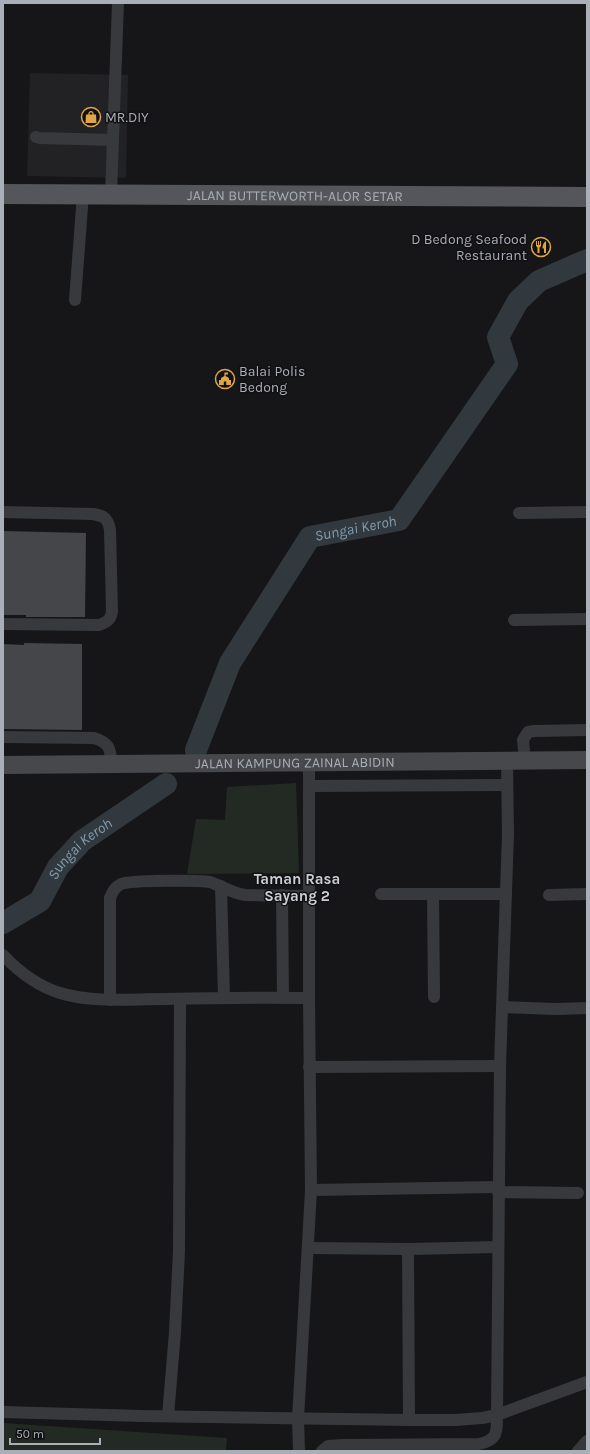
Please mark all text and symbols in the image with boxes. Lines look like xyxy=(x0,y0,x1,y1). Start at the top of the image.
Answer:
shop icon: MR.DIY xyxy=(80,106,102,128)
place label: MR.DIY xyxy=(105,109,149,126)
street label: JALAN BUTTERWORTH-ALOR SETAR xyxy=(187,186,403,205)
place label: D Bedong Seafood Restaurant xyxy=(411,231,527,264)
restaurant icon: D Bedong Seafood Restaurant xyxy=(530,236,552,258)
place label: Balai Polis Bedong xyxy=(239,363,305,396)
public building icon: Balai Polis Bedong xyxy=(214,368,236,390)
water label: Sungai Keroh xyxy=(313,512,398,545)
street label: JALAN KAMPUNG ZAINAL ABIDIN xyxy=(195,753,395,772)
water label: Sungai Keroh xyxy=(44,814,116,883)
district label: Taman Rasa Sayang 2 xyxy=(254,870,340,905)
scale bar xyxy=(10,1420,100,1446)
text: 50 m xyxy=(16,1427,44,1441)

